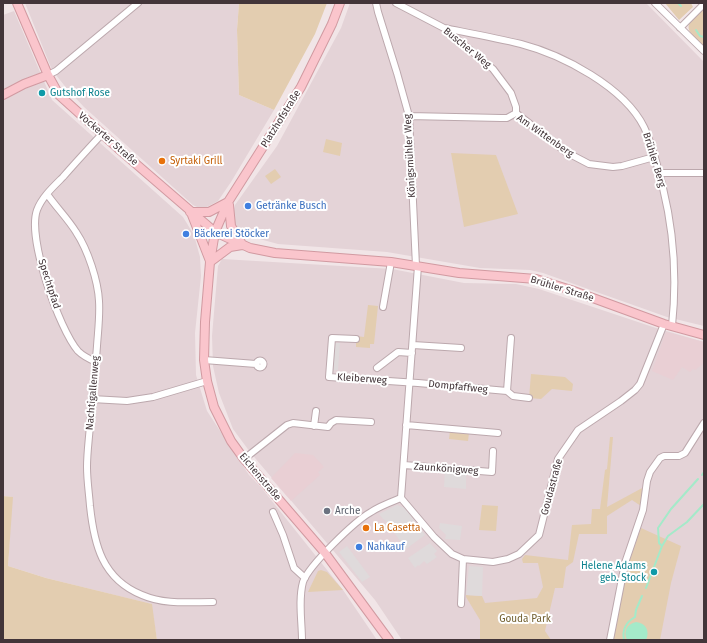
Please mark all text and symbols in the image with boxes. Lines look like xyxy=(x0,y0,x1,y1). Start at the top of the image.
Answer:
street label: Buscher Weg xyxy=(441,25,493,71)
place label: Gutshof Rose xyxy=(50,87,110,99)
marker: Gutshof Rose xyxy=(37,88,47,98)
street label: Platzhofstraße xyxy=(259,88,303,150)
street label: Vockerter Straße xyxy=(76,110,140,168)
street label: Am Wittenberg xyxy=(514,112,576,160)
street label: Königsmühler Weg xyxy=(402,114,418,198)
street label: Brühler Berg xyxy=(640,131,668,189)
place label: Syrtaki Grill xyxy=(170,155,223,167)
marker: Syrtaki Grill xyxy=(157,156,167,166)
place label: Getränke Busch xyxy=(256,200,327,212)
marker: Getränke Busch xyxy=(243,201,253,211)
place label: Bäckerei Stöcker xyxy=(194,228,269,240)
marker: Bäckerei Stöcker xyxy=(181,229,191,239)
street label: Spechtpfad xyxy=(35,258,63,310)
street label: Brühler Straße xyxy=(529,274,595,304)
street label: Nachtigallenweg xyxy=(84,355,102,431)
street label: Kleiberweg xyxy=(337,371,387,387)
street label: Dompfaffweg xyxy=(428,378,488,396)
street label: Eichenstraße xyxy=(237,451,283,503)
street label: Goudastraße xyxy=(539,457,565,517)
street label: Zaunkönigweg xyxy=(413,461,479,477)
place label: Arche xyxy=(335,505,360,517)
marker: Arche xyxy=(322,506,332,516)
place label: La Casetta xyxy=(374,522,421,534)
marker: La Casetta xyxy=(361,523,371,533)
place label: Nahkauf xyxy=(367,541,405,553)
marker: Nahkauf xyxy=(354,542,364,552)
place label: Helene Adams geb. Stock xyxy=(581,560,646,584)
marker: Helene Adams geb. Stock xyxy=(649,567,659,577)
park label: Gouda Park xyxy=(499,613,551,625)

